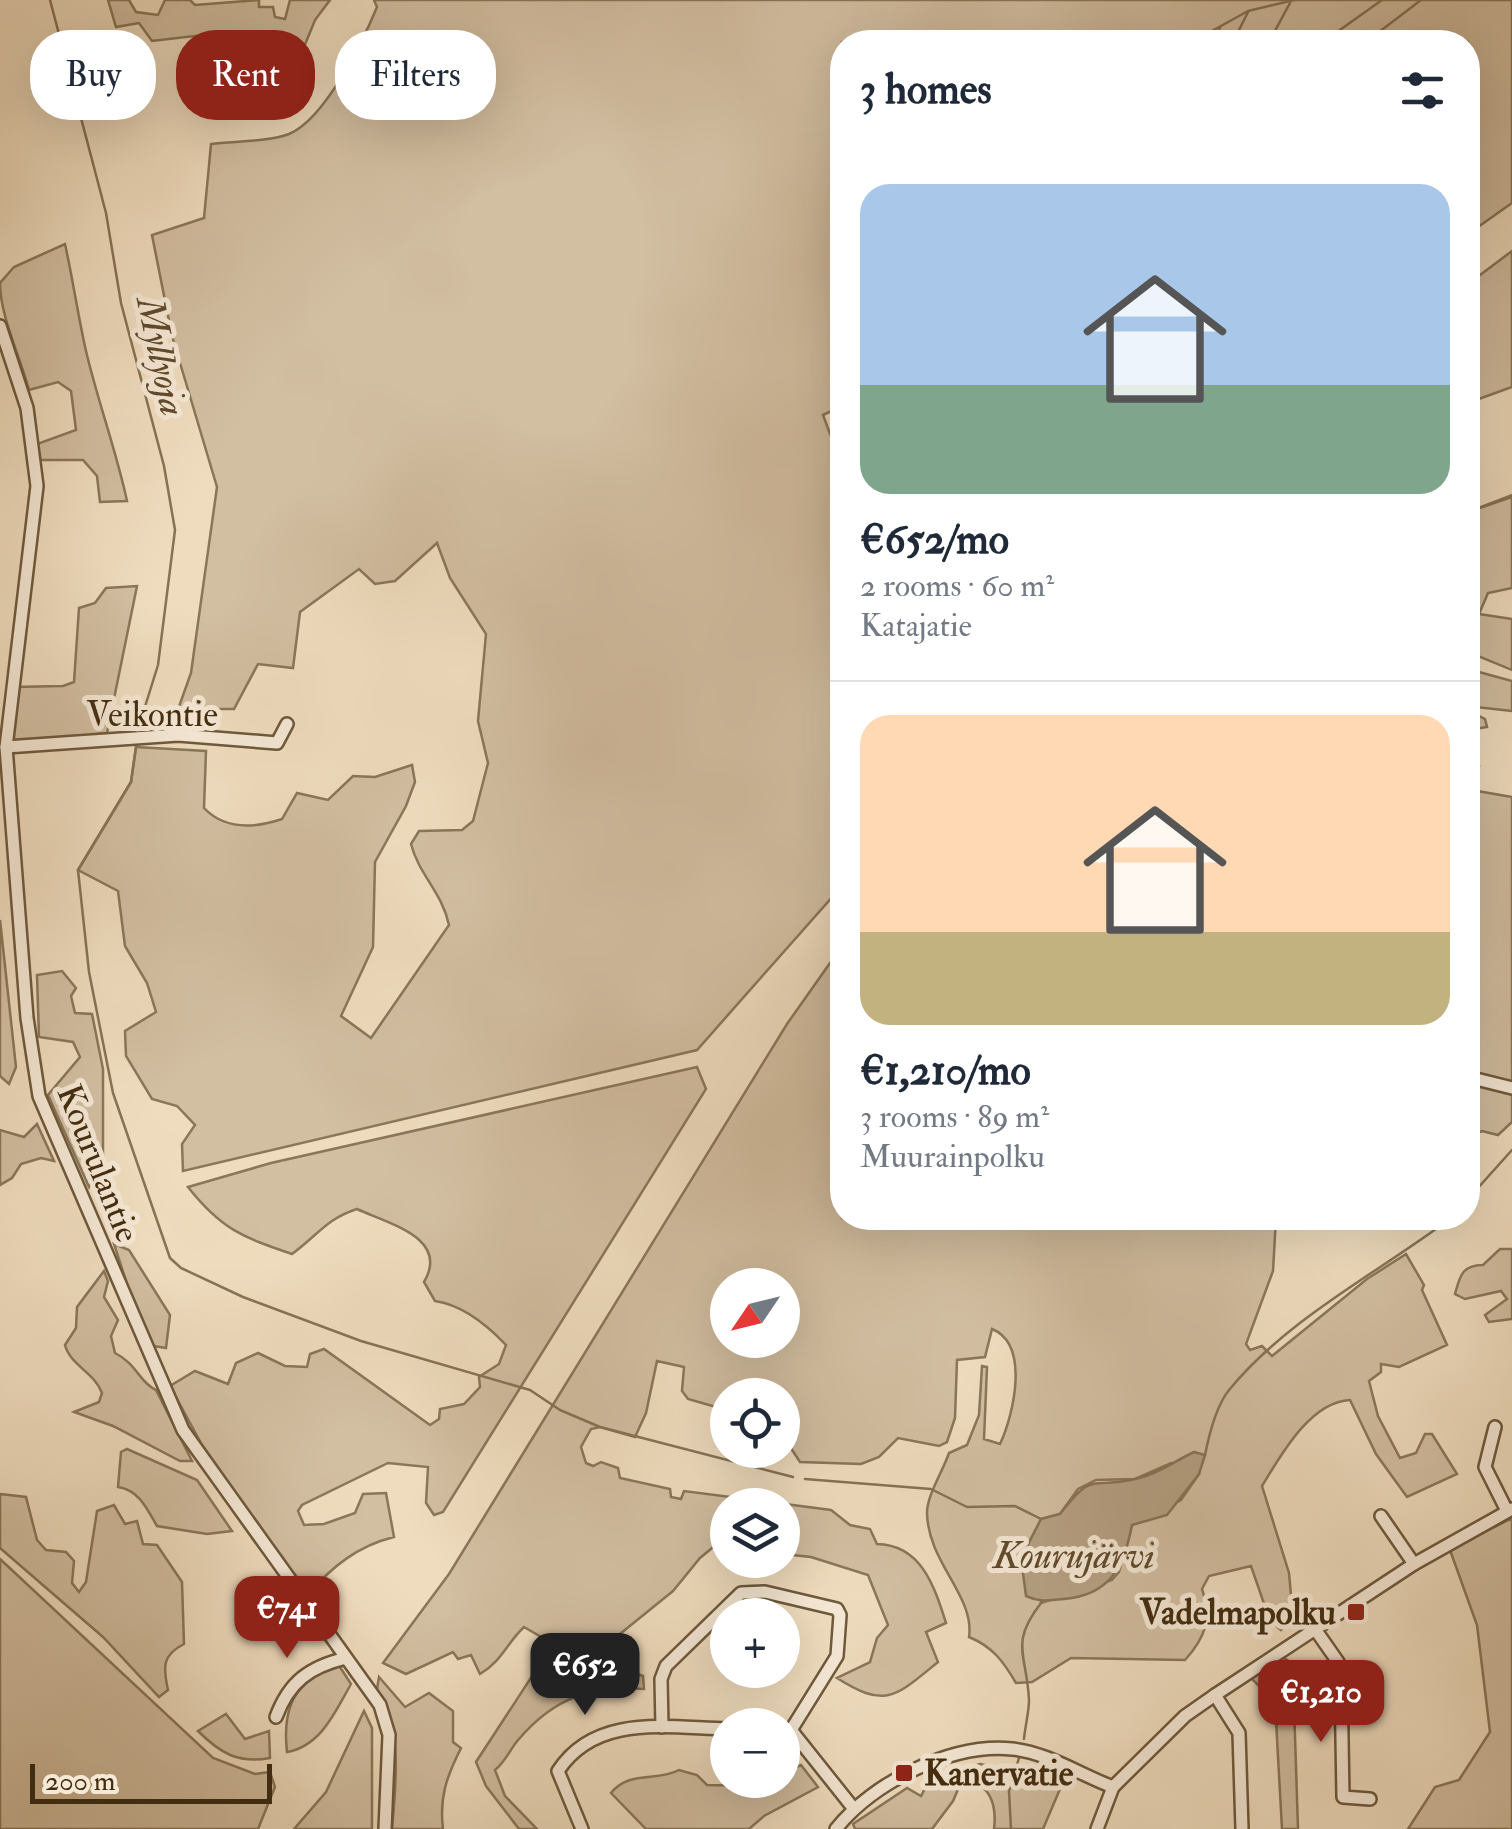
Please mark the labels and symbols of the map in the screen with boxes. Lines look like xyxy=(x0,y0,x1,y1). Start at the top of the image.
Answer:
water label: Myllyoja xyxy=(125,290,197,420)
street label: Veikontie xyxy=(86,693,218,737)
street label: Kourulantie xyxy=(47,1078,150,1249)
north arrow xyxy=(710,1268,800,1358)
water label: Kourujärvi xyxy=(991,1532,1155,1580)
pin: €741 xyxy=(228,1576,346,1661)
place label: Vadelmapolku xyxy=(1138,1591,1336,1635)
marker: Vadelmapolku xyxy=(1345,1601,1367,1623)
pin: €652 xyxy=(526,1633,644,1718)
pin: €1,210 xyxy=(1240,1660,1402,1745)
place label: Kanervatie xyxy=(924,1752,1074,1796)
scale bar xyxy=(30,1759,272,1804)
marker: Kanervatie xyxy=(893,1762,915,1784)

